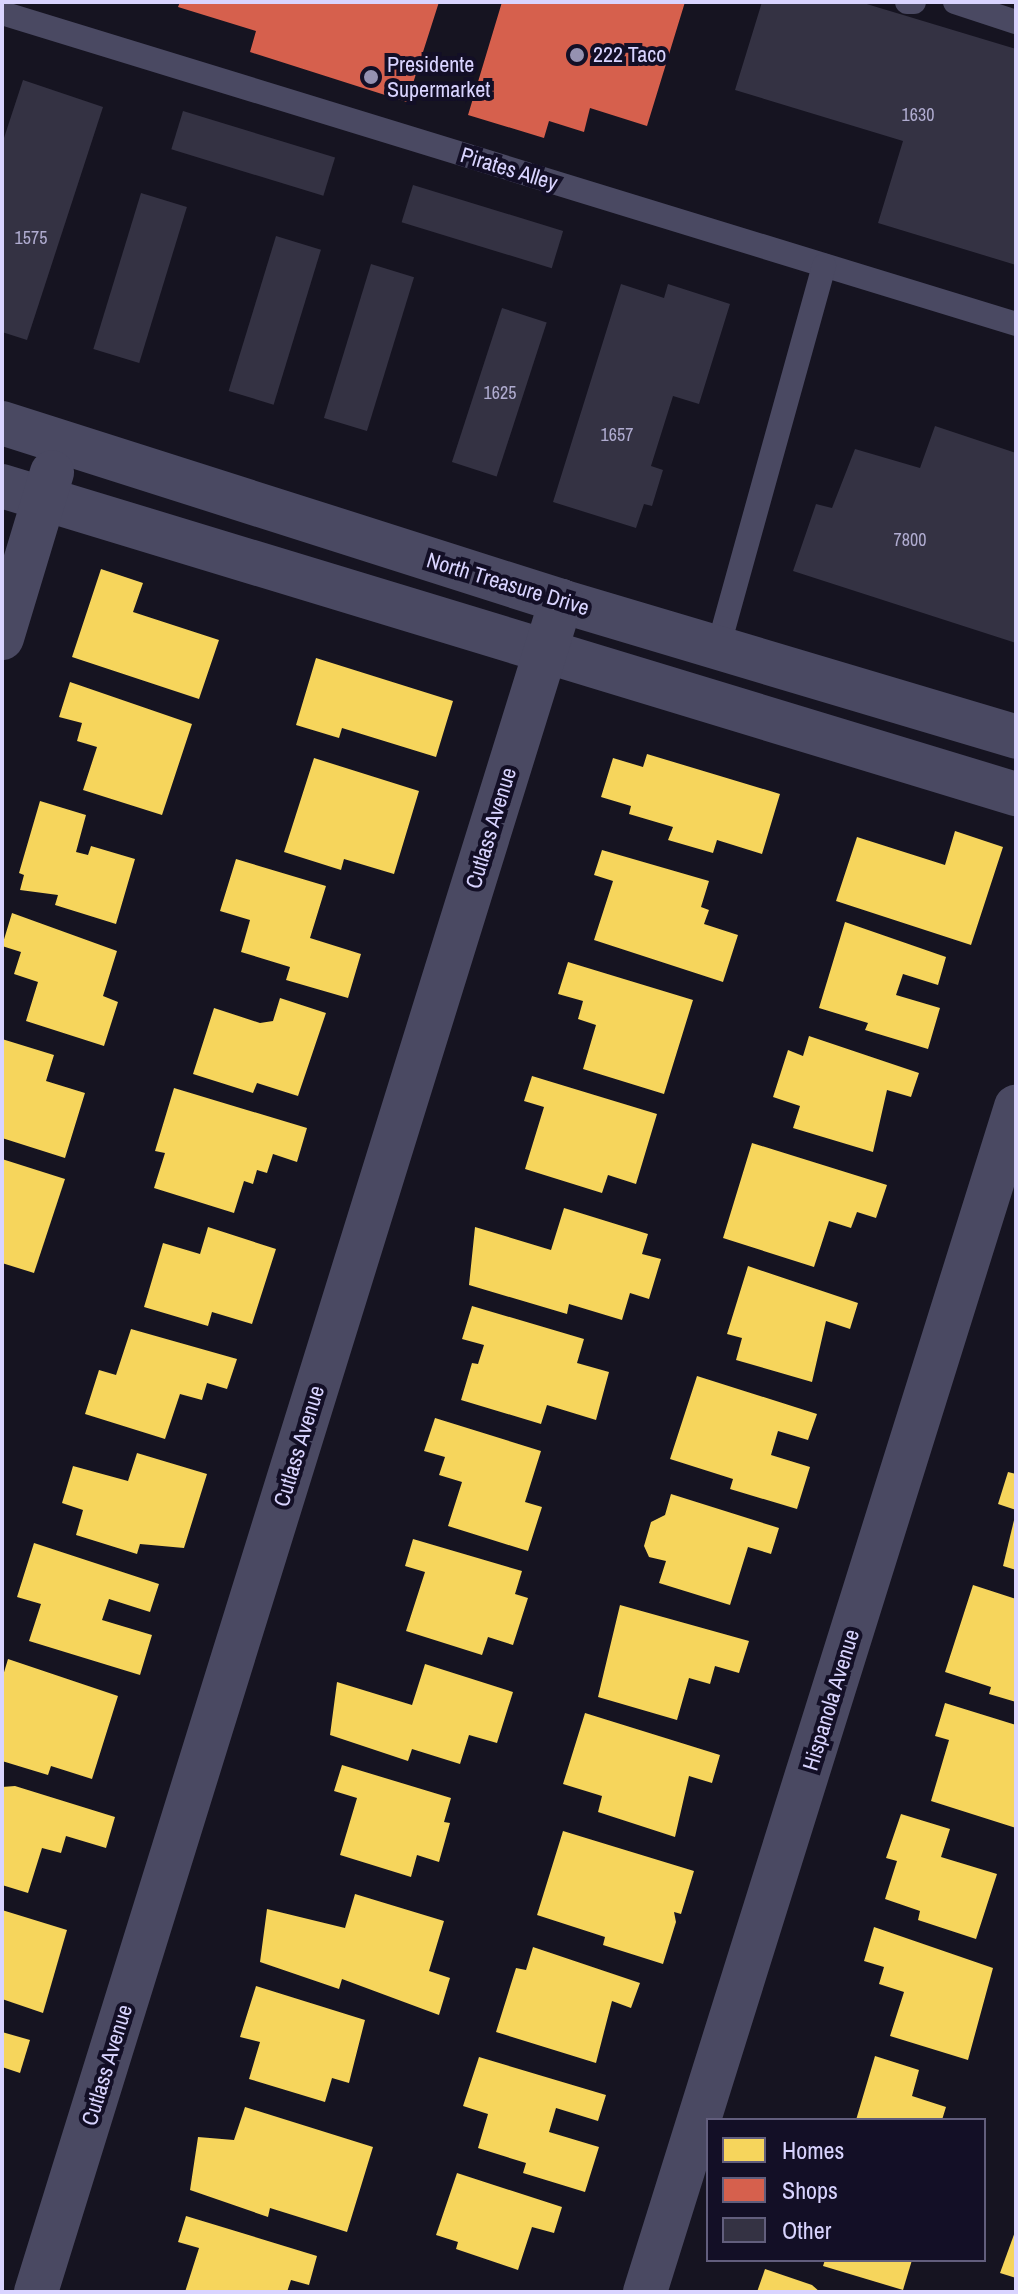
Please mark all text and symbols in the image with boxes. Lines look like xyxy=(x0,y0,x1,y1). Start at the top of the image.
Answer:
place label: 222 Taco xyxy=(593,42,667,68)
marker: 222 Taco xyxy=(568,46,586,64)
place label: Presidente Supermarket xyxy=(387,51,490,102)
marker: Presidente Supermarket xyxy=(362,68,380,86)
house number: 1630 xyxy=(902,104,934,126)
street label: Pirates Alley xyxy=(457,142,561,196)
house number: 1575 xyxy=(15,227,47,249)
house number: 1625 xyxy=(484,382,516,404)
house number: 1657 xyxy=(601,424,633,446)
house number: 7800 xyxy=(894,529,926,551)
street label: North Treasure Drive xyxy=(423,547,593,621)
street label: Cutlass Avenue xyxy=(460,764,522,892)
street label: Cutlass Avenue xyxy=(268,1382,330,1510)
street label: Hispanola Avenue xyxy=(797,1626,865,1774)
street label: Cutlass Avenue xyxy=(76,2001,138,2129)
legend xyxy=(706,2118,986,2262)
text: Homes xyxy=(782,2134,844,2166)
text: Shops xyxy=(782,2174,838,2206)
text: Other xyxy=(782,2214,831,2246)

